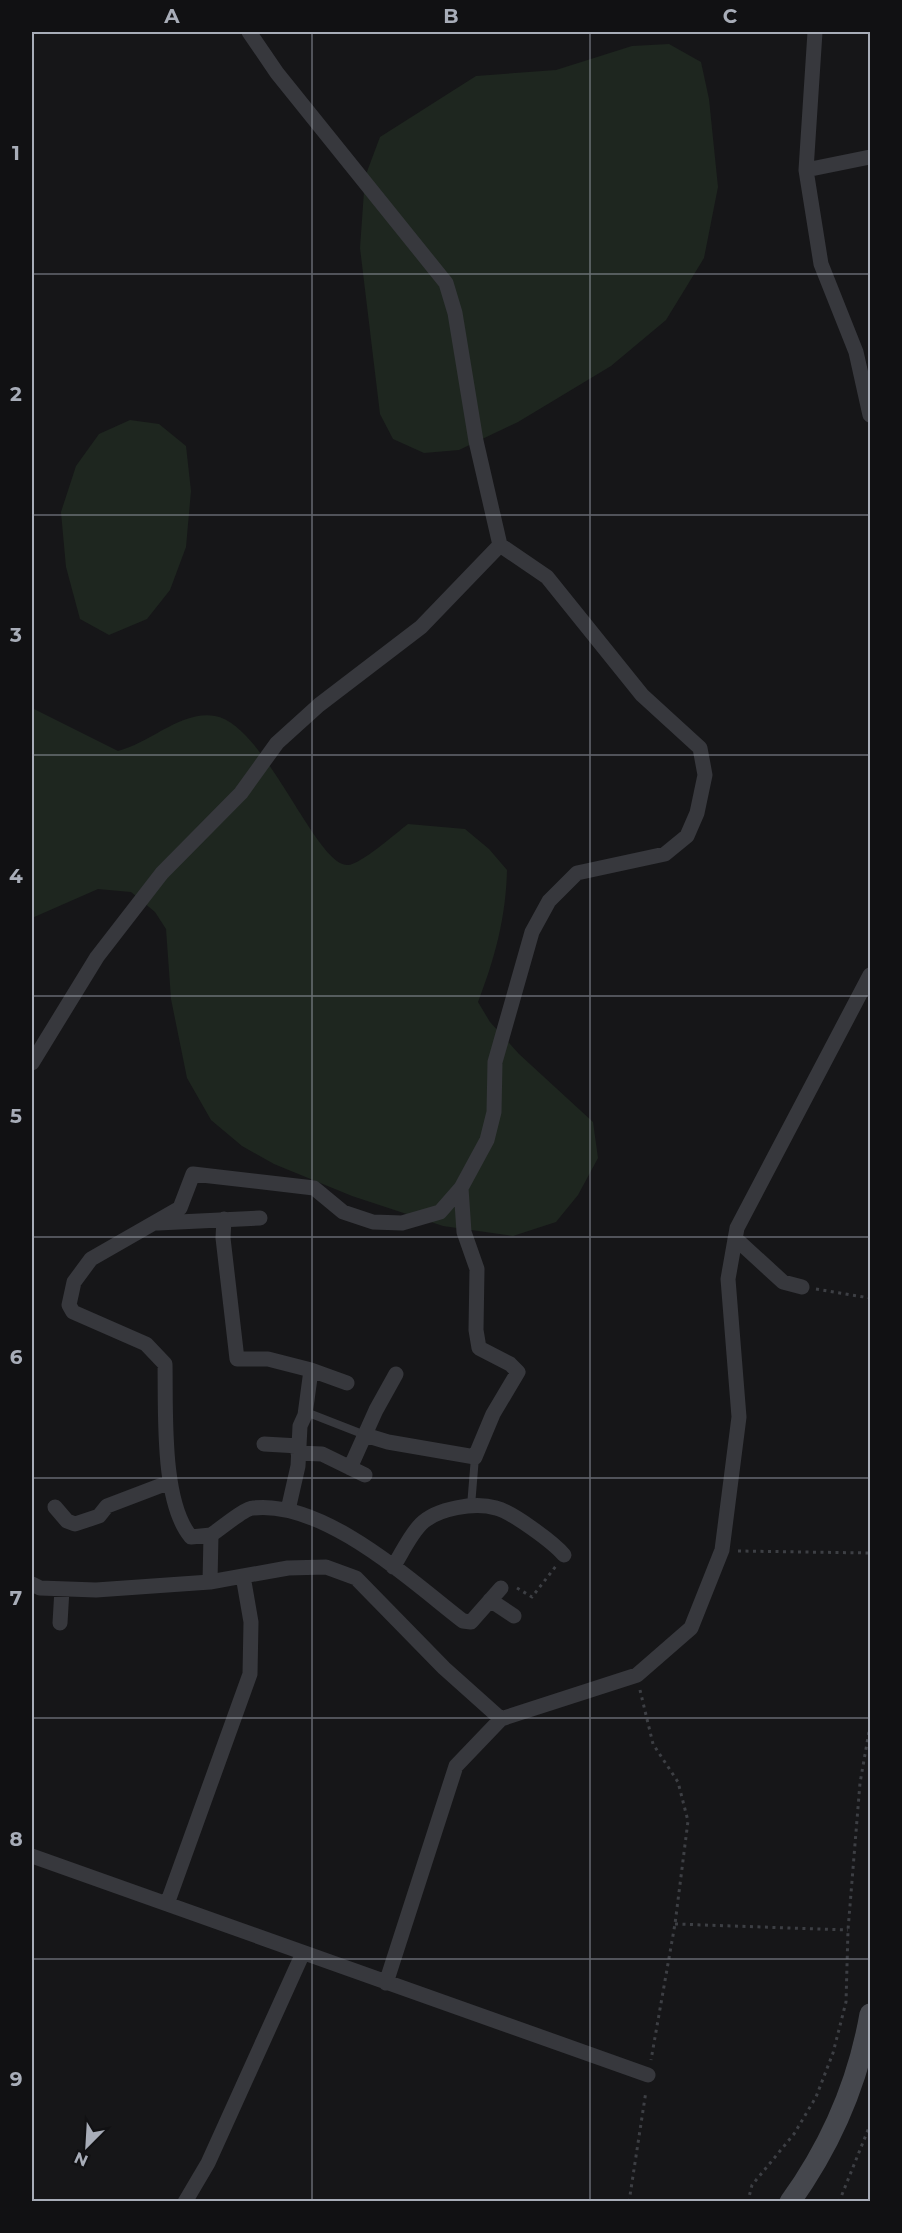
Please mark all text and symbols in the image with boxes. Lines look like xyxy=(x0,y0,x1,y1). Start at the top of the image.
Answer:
text: A xyxy=(163,4,180,28)
text: B xyxy=(443,4,459,28)
text: C xyxy=(723,4,738,28)
text: 1 xyxy=(12,141,20,165)
text: 2 xyxy=(10,382,22,406)
text: 3 xyxy=(9,623,22,647)
text: 4 xyxy=(9,864,23,888)
text: 5 xyxy=(10,1104,22,1128)
text: 6 xyxy=(10,1345,23,1369)
text: 7 xyxy=(10,1586,22,1610)
text: 8 xyxy=(9,1827,23,1851)
text: 9 xyxy=(10,2067,22,2091)
north arrow xyxy=(57,2116,117,2176)
text: N xyxy=(71,2148,91,2171)

